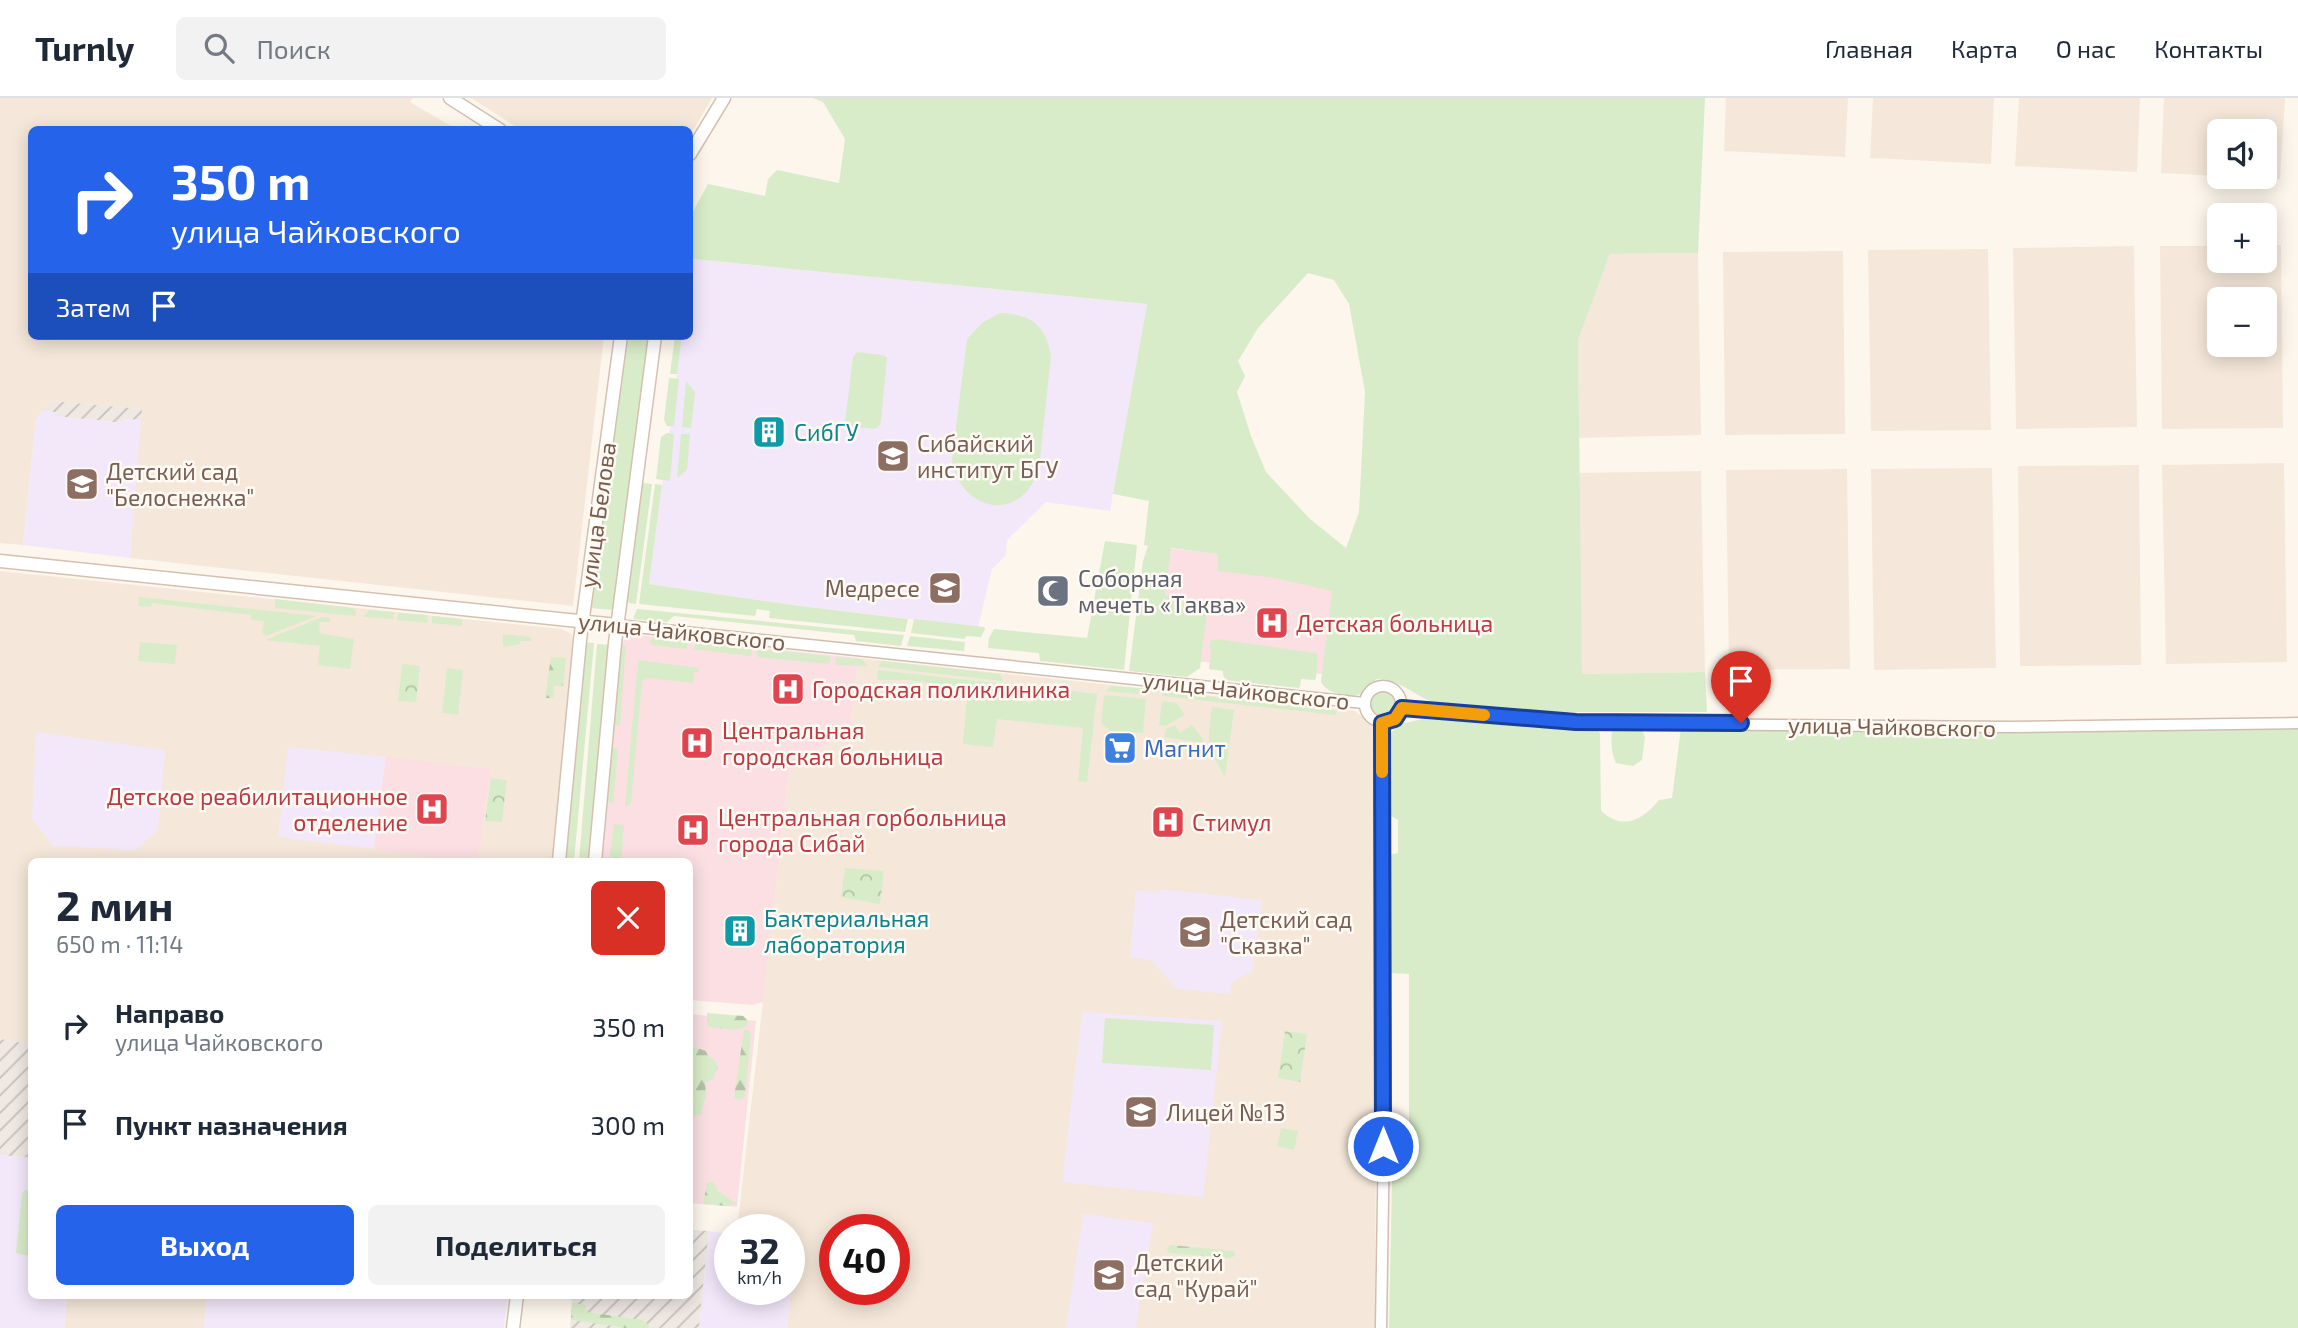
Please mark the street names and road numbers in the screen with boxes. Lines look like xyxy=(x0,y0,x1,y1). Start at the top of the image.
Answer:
street label: улица Белова xyxy=(573,440,622,590)
street label: улица Чайковского xyxy=(577,606,787,657)
street label: улица Чайковского xyxy=(1141,665,1351,716)
street label: улица Чайковского xyxy=(1788,710,1996,743)

